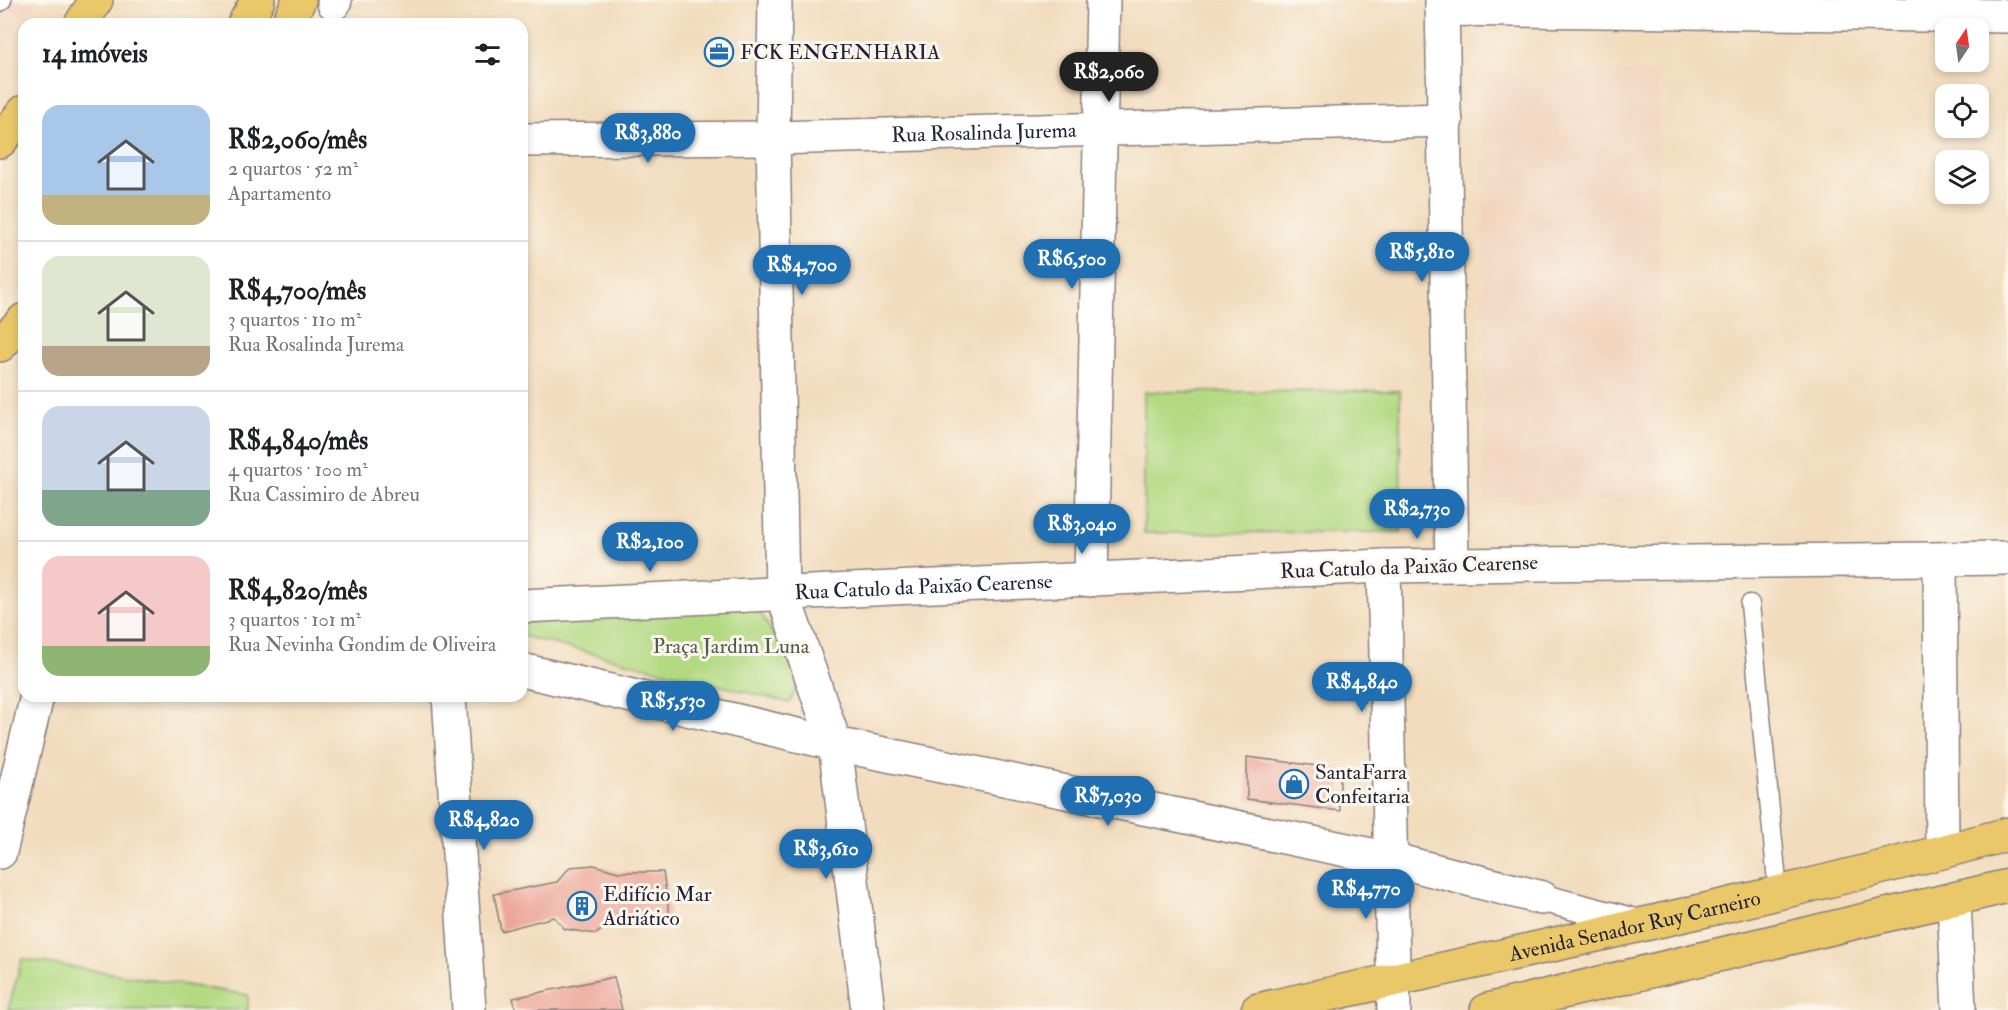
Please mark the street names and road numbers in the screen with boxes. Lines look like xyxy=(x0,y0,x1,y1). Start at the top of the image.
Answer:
street label: Rua Rosalinda Jurema xyxy=(891,116,1077,148)
street label: Rua Catulo da Paixão Cearense xyxy=(1280,549,1539,585)
street label: Rua Catulo da Paixão Cearense xyxy=(794,567,1053,606)
street label: Avenida Senador Ruy Carneiro xyxy=(1505,884,1763,968)

